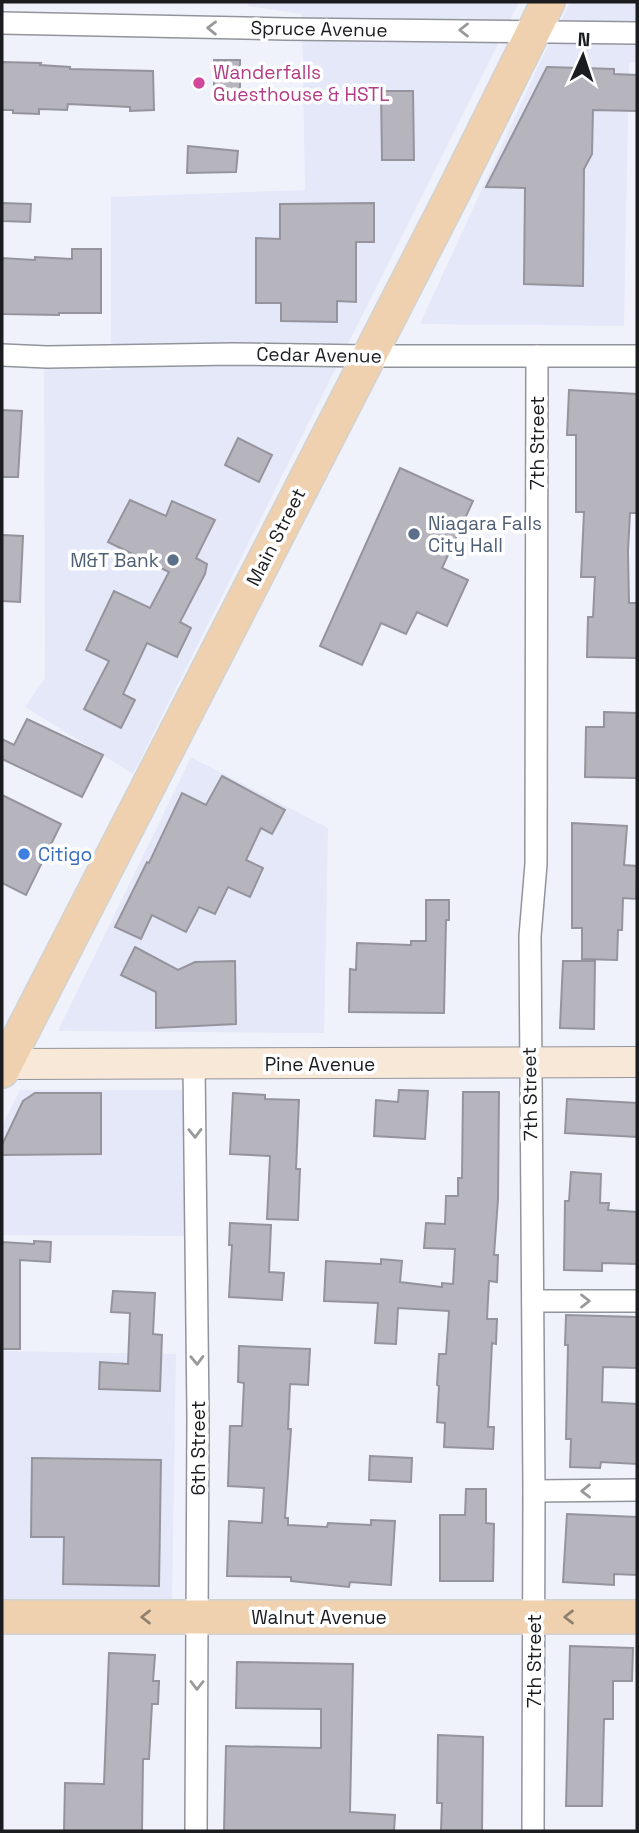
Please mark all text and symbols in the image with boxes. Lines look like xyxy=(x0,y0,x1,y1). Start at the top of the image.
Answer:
street label: Spruce Avenue xyxy=(250,15,388,43)
one-way arrow xyxy=(207,20,218,35)
north arrow xyxy=(548,21,618,91)
one-way arrow xyxy=(459,22,469,38)
text: N xyxy=(577,27,591,52)
place label: Wanderfalls Guesthouse & HSTL xyxy=(213,60,390,107)
marker: Wanderfalls Guesthouse & HSTL xyxy=(191,75,207,91)
street label: Cedar Avenue xyxy=(256,341,382,369)
street label: 7th Street xyxy=(525,396,550,490)
street label: Main Street xyxy=(241,484,311,590)
place label: Niagara Falls City Hall xyxy=(428,511,542,558)
marker: Niagara Falls City Hall xyxy=(406,526,422,542)
place label: M&T Bank xyxy=(70,548,159,573)
marker: M&T Bank xyxy=(165,552,181,568)
place label: Citigo xyxy=(38,842,92,867)
marker: Citigo xyxy=(16,846,32,862)
street label: 7th Street xyxy=(517,1047,543,1141)
street label: Pine Avenue xyxy=(265,1052,375,1077)
one-way arrow xyxy=(187,1128,203,1139)
one-way arrow xyxy=(580,1293,591,1309)
one-way arrow xyxy=(189,1356,205,1366)
street label: 6th Street xyxy=(186,1401,211,1495)
one-way arrow xyxy=(580,1483,590,1499)
street label: Walnut Avenue xyxy=(251,1605,387,1630)
one-way arrow xyxy=(140,1609,150,1625)
one-way arrow xyxy=(563,1609,574,1625)
street label: 7th Street xyxy=(522,1614,547,1708)
one-way arrow xyxy=(189,1680,205,1691)

